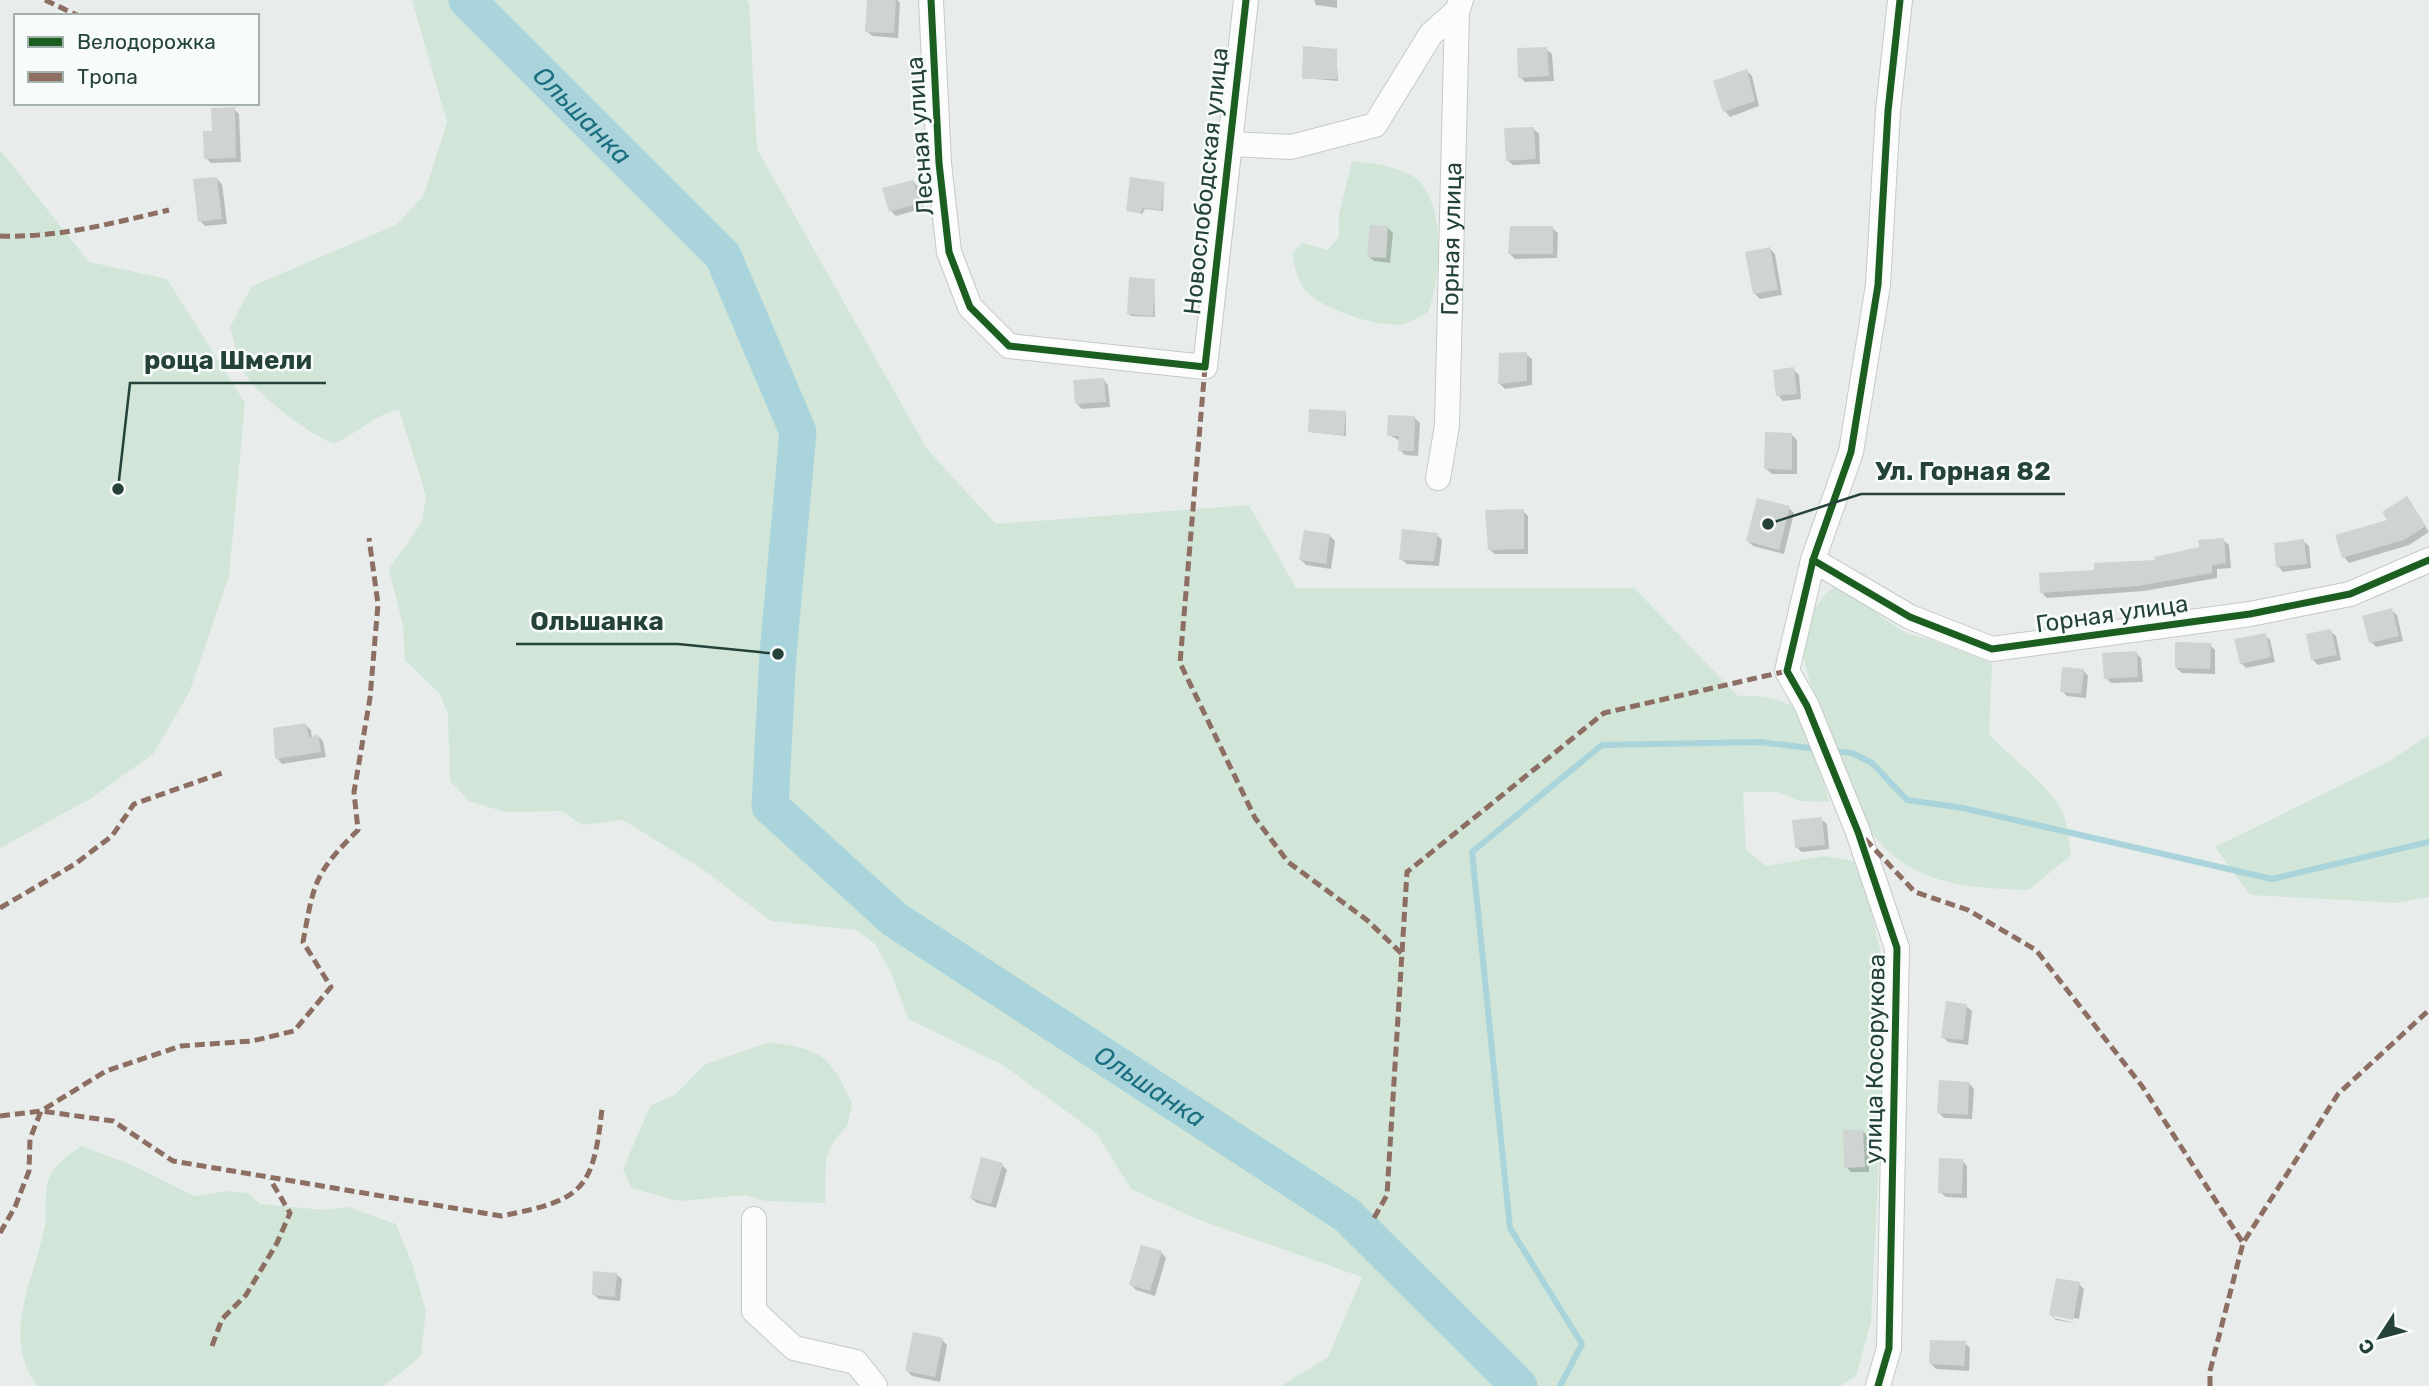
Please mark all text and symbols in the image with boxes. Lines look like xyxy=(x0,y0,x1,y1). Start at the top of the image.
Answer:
legend xyxy=(14,14,259,105)
text: Велодорожка xyxy=(77,29,216,54)
street label: Новослободская улица xyxy=(1178,46,1234,316)
street label: Лесная улица xyxy=(900,55,940,217)
water label: Ольшанка xyxy=(527,60,638,171)
text: Тропа xyxy=(77,64,138,89)
street label: Горная улица xyxy=(1436,162,1467,316)
callout: роща Шмели xyxy=(130,336,326,383)
text: роща Шмели xyxy=(144,345,312,376)
callout: Ул. Горная 82 xyxy=(1861,447,2065,494)
text: Ул. Горная 82 xyxy=(1875,456,2051,487)
street label: Горная улица xyxy=(2034,589,2190,639)
callout: Ольшанка xyxy=(516,597,678,644)
text: Ольшанка xyxy=(530,606,664,637)
street label: улица Косорукова xyxy=(1859,954,1891,1164)
water label: Ольшанка xyxy=(1089,1039,1211,1134)
north arrow xyxy=(2345,1302,2415,1372)
text: С xyxy=(2353,1335,2380,1359)

